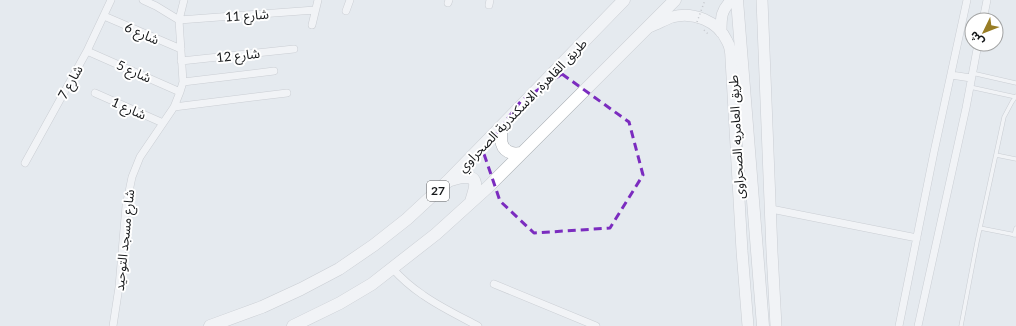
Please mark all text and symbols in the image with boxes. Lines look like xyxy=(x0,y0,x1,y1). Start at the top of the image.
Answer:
street label: شارع 11 xyxy=(225,5,270,27)
north arrow xyxy=(964,12,1004,52)
street label: شارع 6 xyxy=(121,19,162,50)
text: ش xyxy=(966,29,987,49)
street label: طريق القاهرة, الاسكندرية الصحراوي xyxy=(454,35,592,177)
street label: شارع 12 xyxy=(215,45,261,68)
street label: شارع 5 xyxy=(113,56,154,88)
street label: شارع 7 xyxy=(54,62,88,103)
street label: طريق العامريه الصحراوى xyxy=(725,74,748,199)
street label: شارع 1 xyxy=(108,93,149,125)
road number: 27 xyxy=(427,181,449,201)
street label: شارع مسجد التوحيد xyxy=(111,188,140,292)

